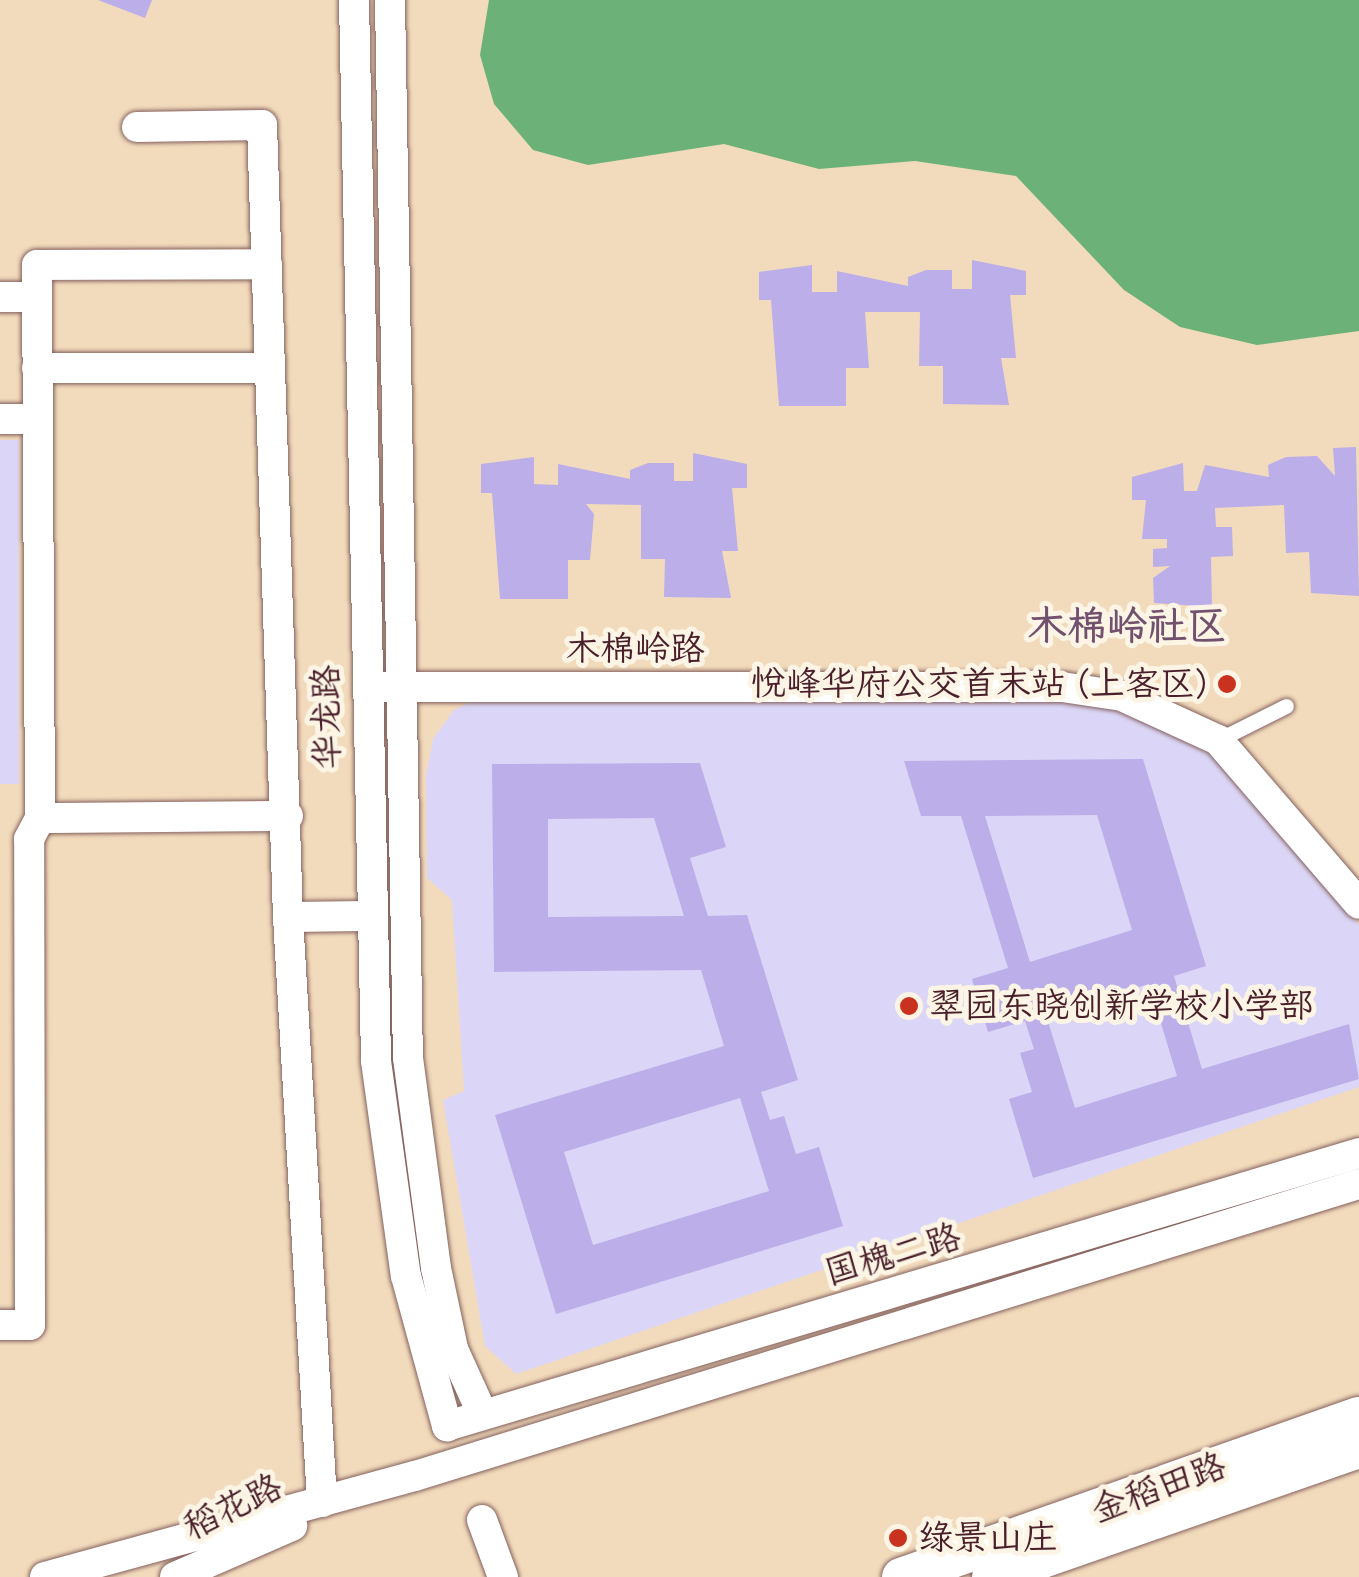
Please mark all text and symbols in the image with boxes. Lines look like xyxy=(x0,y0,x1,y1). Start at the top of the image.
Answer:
district label: 木棉岭社区 xyxy=(1027,602,1227,650)
street label: 木棉岭路 xyxy=(565,628,705,670)
place label: 悦峰华府公交首末站 (上客区) xyxy=(751,663,1207,705)
street label: 华龙路 xyxy=(305,664,349,770)
marker: 悦峰华府公交首末站 (上客区) xyxy=(1216,673,1238,695)
place label: 翠园东晓创新学校小学部 xyxy=(929,985,1314,1027)
marker: 翠园东晓创新学校小学部 xyxy=(898,995,920,1017)
street label: 国槐二路 xyxy=(820,1216,966,1294)
street label: 金稻田路 xyxy=(1086,1444,1232,1532)
street label: 稻花路 xyxy=(177,1465,289,1549)
place label: 绿景山庄 xyxy=(918,1517,1058,1559)
marker: 绿景山庄 xyxy=(887,1527,909,1549)

